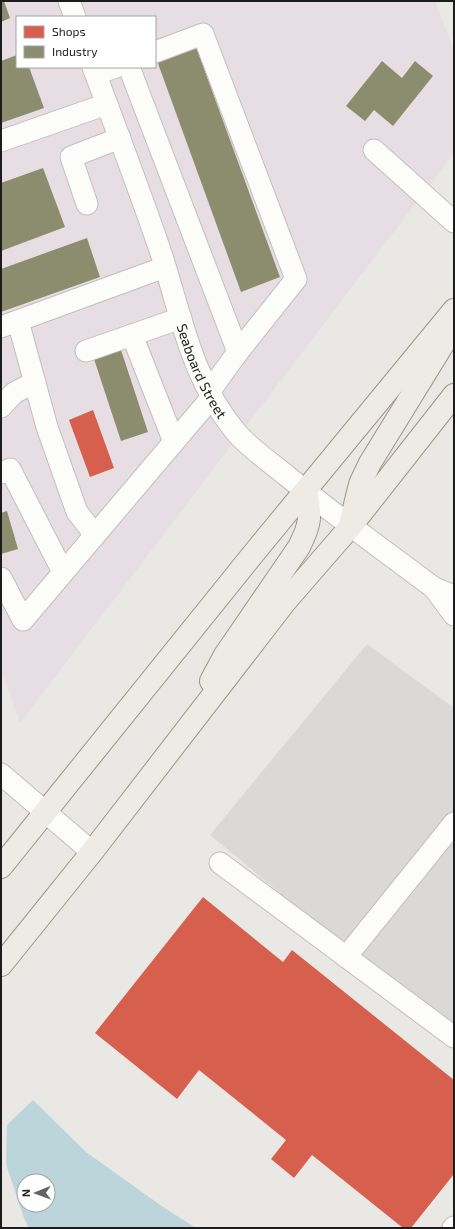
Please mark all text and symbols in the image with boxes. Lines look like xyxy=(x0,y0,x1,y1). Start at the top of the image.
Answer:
legend xyxy=(16,16,156,68)
text: Shops xyxy=(52,24,86,38)
text: Industry xyxy=(52,44,98,58)
street label: Seaboard Street xyxy=(174,321,231,421)
north arrow xyxy=(16,1173,56,1213)
text: N xyxy=(19,1189,32,1197)

